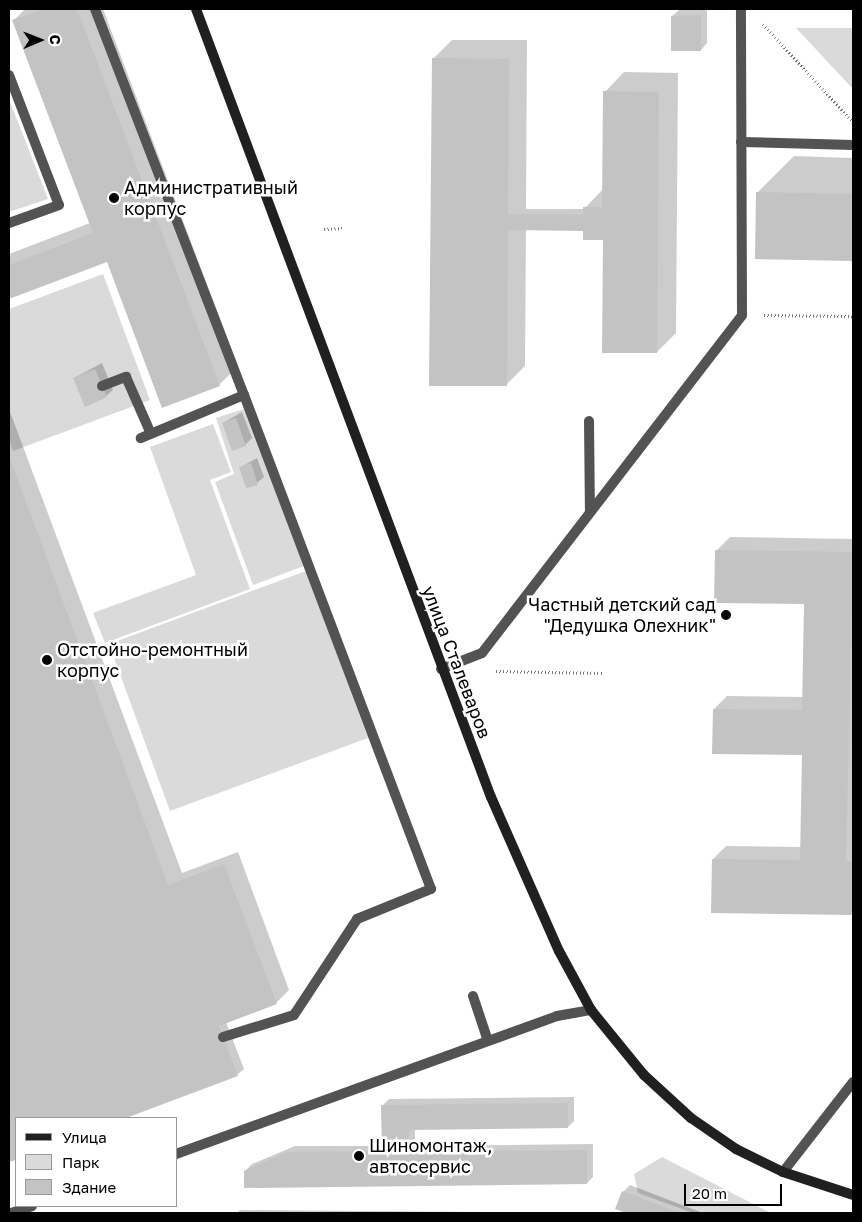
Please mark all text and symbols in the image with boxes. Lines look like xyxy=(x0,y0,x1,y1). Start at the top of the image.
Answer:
north arrow xyxy=(15,15,65,65)
text: С xyxy=(47,35,64,45)
place label: Административный корпус xyxy=(124,177,298,220)
marker: Административный корпус xyxy=(108,192,120,204)
street label: улица Сталеваров xyxy=(418,583,496,741)
place label: Частный детский сад "Дедушка Олехник" xyxy=(528,594,716,636)
marker: Частный детский сад "Дедушка Олехник" xyxy=(720,609,732,621)
place label: Отстойно-ремонтный корпус xyxy=(57,639,248,682)
marker: Отстойно-ремонтный корпус xyxy=(41,654,53,666)
legend xyxy=(15,1117,178,1207)
text: Улица xyxy=(62,1128,107,1146)
place label: Шиномонтаж, автосервис xyxy=(369,1135,493,1178)
marker: Шиномонтаж, автосервис xyxy=(353,1150,365,1162)
text: Парк xyxy=(62,1153,100,1171)
scale bar xyxy=(687,1174,784,1206)
text: Здание xyxy=(62,1178,116,1196)
text: 20 m xyxy=(692,1184,727,1202)

